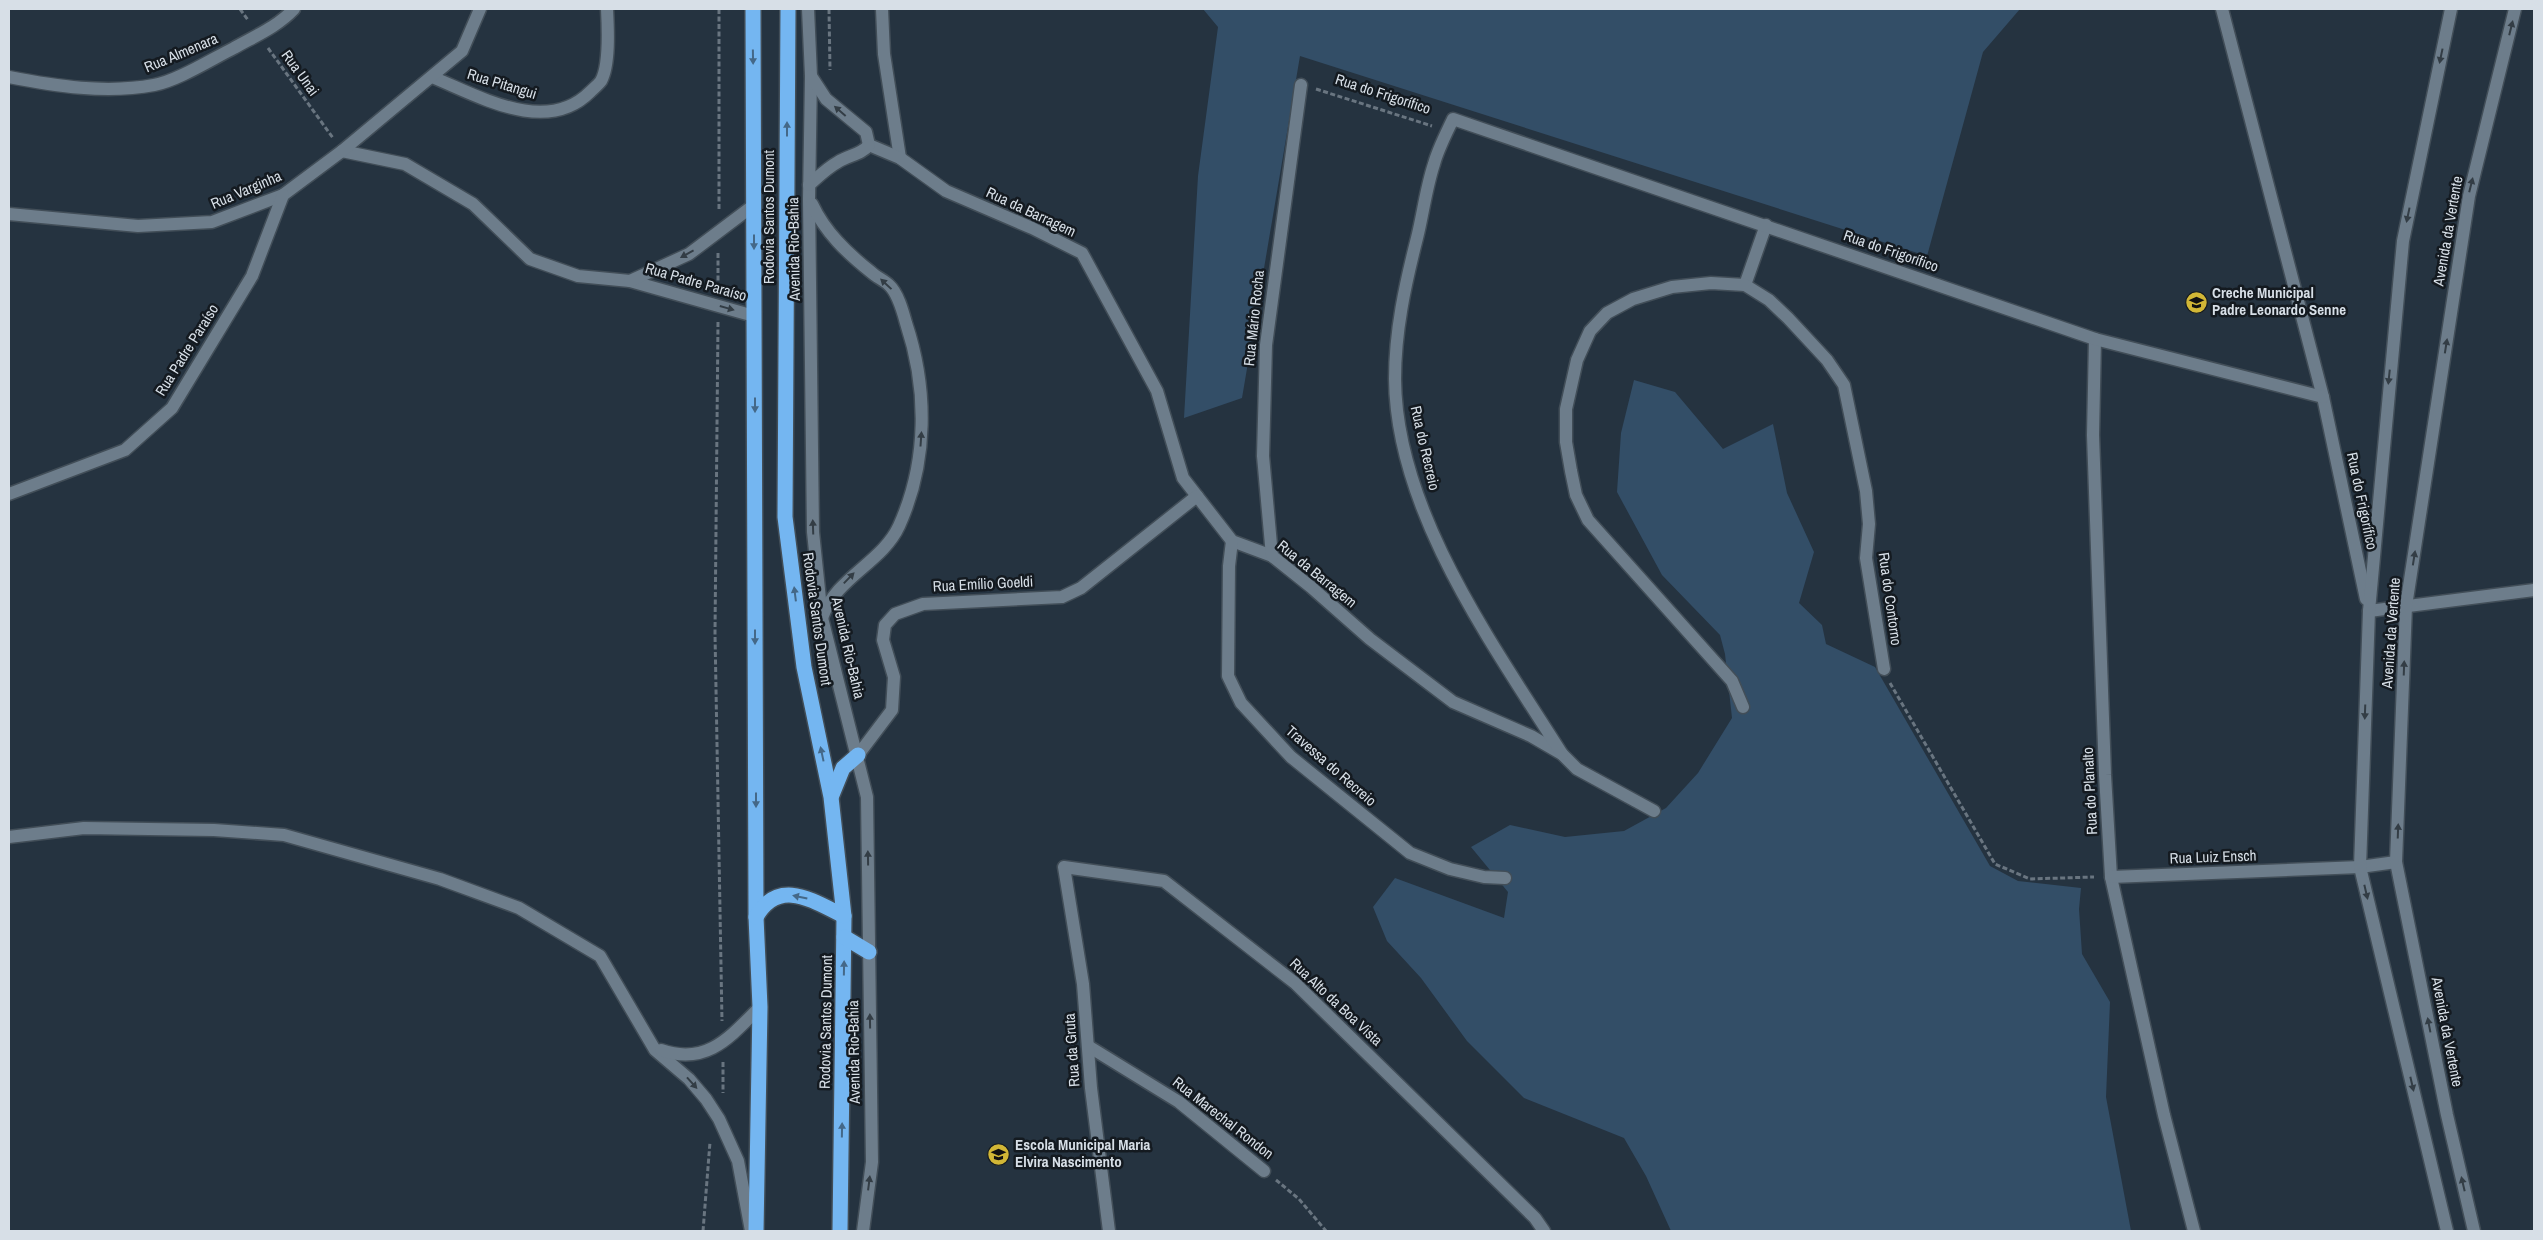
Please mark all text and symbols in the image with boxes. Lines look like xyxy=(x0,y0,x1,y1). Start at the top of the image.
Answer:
one-way arrow xyxy=(2507,20,2515,35)
street label: Rua Almenara xyxy=(141,28,221,77)
street label: Rua Unai xyxy=(277,46,324,100)
one-way arrow xyxy=(2437,49,2445,65)
one-way arrow xyxy=(749,50,757,66)
street label: Rua Pitangui xyxy=(465,63,540,104)
street label: Rua do Frigorífico xyxy=(1333,68,1434,119)
one-way arrow xyxy=(834,106,847,117)
one-way arrow xyxy=(783,121,791,137)
street label: Rodovia Santos Dumont xyxy=(758,149,779,284)
street label: Rua Varginha xyxy=(207,165,285,214)
street label: Avenida da Vertente xyxy=(2427,174,2468,289)
one-way arrow xyxy=(2468,178,2476,193)
street label: Rua da Barragem xyxy=(983,182,1080,242)
street label: Avenida Rio-Bahia xyxy=(782,197,805,302)
one-way arrow xyxy=(2404,208,2412,223)
street label: Rua do Frigorífico xyxy=(1841,224,1942,277)
one-way arrow xyxy=(750,235,758,251)
one-way arrow xyxy=(679,250,694,258)
street label: Rua Padre Paraíso xyxy=(643,257,749,306)
street label: Rua Mário Rocha xyxy=(1238,269,1269,367)
one-way arrow xyxy=(880,279,892,290)
place label: Creche Municipal Padre Leonardo Senne xyxy=(2212,282,2346,320)
school or university icon: Creche Municipal Padre Leonardo Senne xyxy=(2184,290,2208,314)
street label: Rua Padre Paraíso xyxy=(150,300,223,400)
one-way arrow xyxy=(720,304,735,312)
one-way arrow xyxy=(2442,337,2450,353)
one-way arrow xyxy=(2385,369,2393,385)
one-way arrow xyxy=(751,397,759,413)
street label: Rua do Recreio xyxy=(1406,404,1445,492)
one-way arrow xyxy=(917,431,925,447)
street label: Rua do Frigorífico xyxy=(2342,450,2383,552)
one-way arrow xyxy=(809,518,817,534)
street label: Rua da Barragem xyxy=(1273,535,1362,612)
one-way arrow xyxy=(2410,550,2418,566)
street label: Rodovia Santos Dumont xyxy=(798,551,837,687)
street label: Rua do Contorno xyxy=(1874,551,1907,647)
street label: Rua Emílio Goeldi xyxy=(932,570,1034,597)
one-way arrow xyxy=(843,573,855,585)
street label: Avenida da Vertente xyxy=(2376,577,2405,690)
one-way arrow xyxy=(791,586,799,602)
street label: Avenida Rio-Bahia xyxy=(826,594,870,701)
one-way arrow xyxy=(751,630,759,646)
one-way arrow xyxy=(2400,660,2408,676)
one-way arrow xyxy=(2361,705,2369,721)
street label: Travessa do Recreio xyxy=(1282,720,1381,811)
one-way arrow xyxy=(818,747,826,762)
street label: Rua do Planalto xyxy=(2077,747,2102,835)
one-way arrow xyxy=(752,792,760,808)
one-way arrow xyxy=(2394,822,2402,838)
street label: Rua Luiz Ensch xyxy=(2169,844,2257,869)
one-way arrow xyxy=(864,850,872,866)
one-way arrow xyxy=(2362,884,2370,899)
one-way arrow xyxy=(793,893,808,901)
street label: Rua Alto da Boa Vista xyxy=(1285,953,1388,1050)
street label: Rodovia Santos Dumont xyxy=(814,954,837,1089)
one-way arrow xyxy=(840,959,848,975)
street label: Avenida da Vertente xyxy=(2426,974,2468,1089)
street label: Avenida Rio-Bahia xyxy=(842,1000,865,1105)
one-way arrow xyxy=(866,1012,874,1028)
street label: Rua da Gruta xyxy=(1058,1012,1085,1088)
one-way arrow xyxy=(2424,1016,2432,1032)
street label: Rua Marechal Rondon xyxy=(1168,1071,1278,1164)
one-way arrow xyxy=(686,1076,697,1089)
one-way arrow xyxy=(2408,1076,2416,1091)
one-way arrow xyxy=(838,1122,846,1138)
place label: Escola Municipal Maria Elvira Nascimento xyxy=(1015,1134,1151,1172)
school or university icon: Escola Municipal Maria Elvira Nascimento xyxy=(987,1142,1011,1166)
one-way arrow xyxy=(865,1175,873,1191)
one-way arrow xyxy=(2459,1176,2467,1191)

